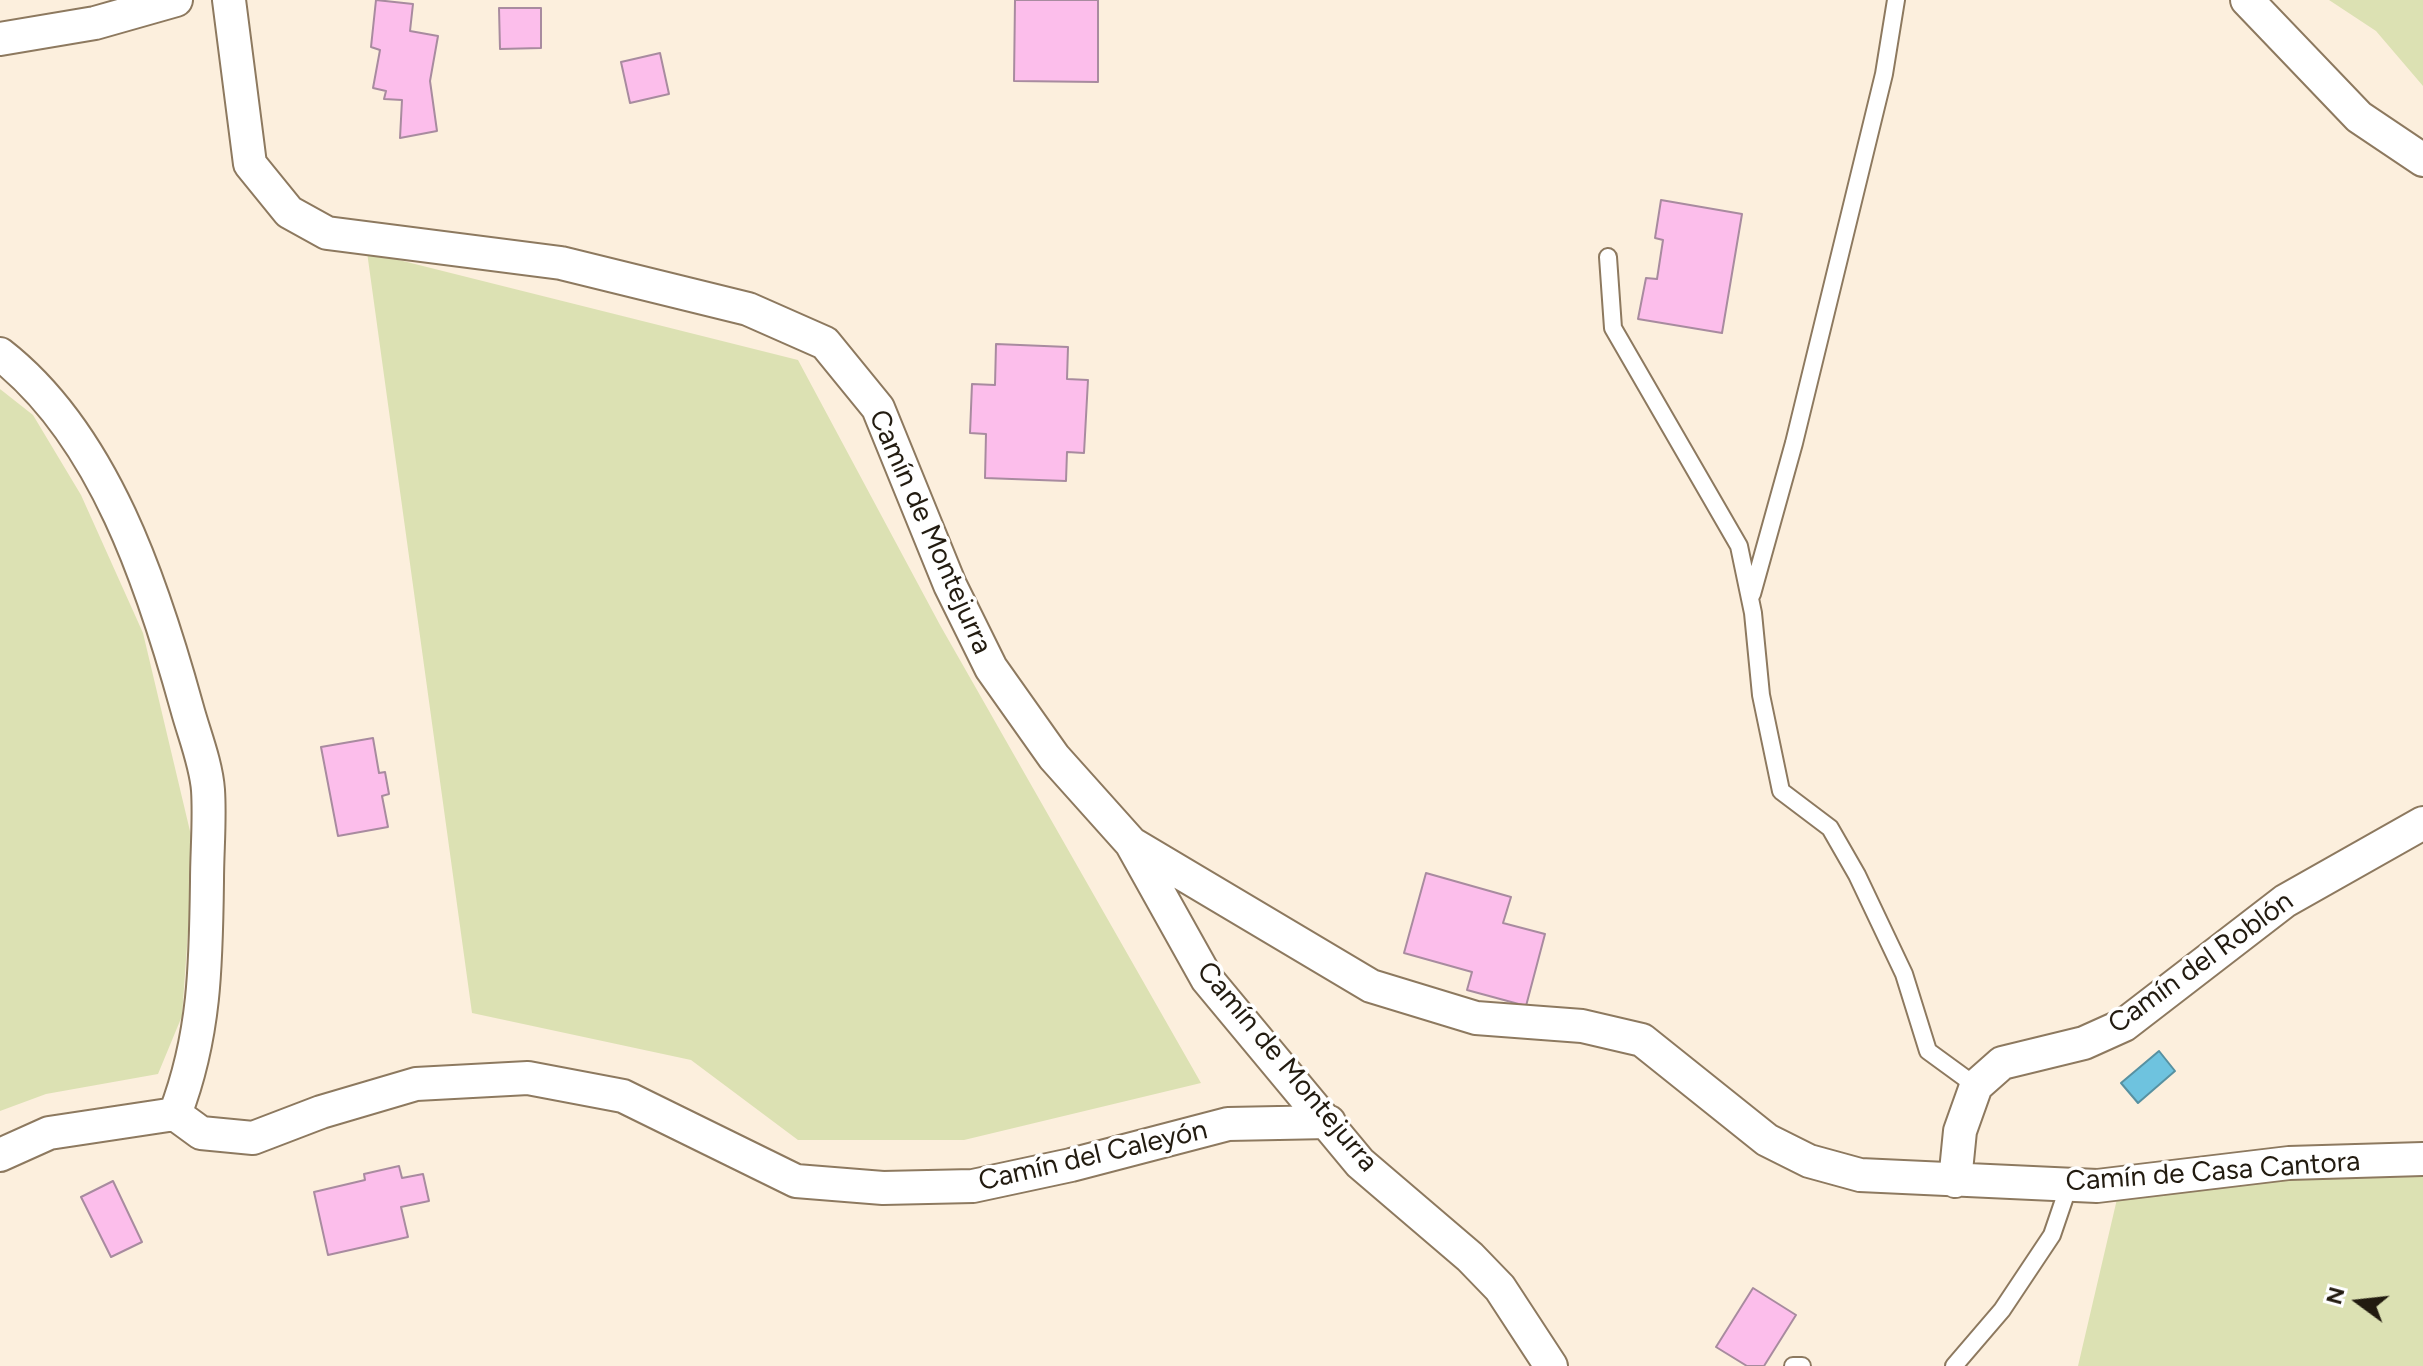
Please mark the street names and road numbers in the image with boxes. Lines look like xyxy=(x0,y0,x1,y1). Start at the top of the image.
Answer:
street label: Camín de Montejurra xyxy=(861,405,999,659)
street label: Camín del Roblón xyxy=(2102,885,2300,1041)
street label: Camín de Montejurra xyxy=(1189,955,1385,1179)
street label: Camín del Caleyón xyxy=(975,1113,1211,1199)
street label: Camín de Casa Cantora xyxy=(2065,1145,2361,1199)

